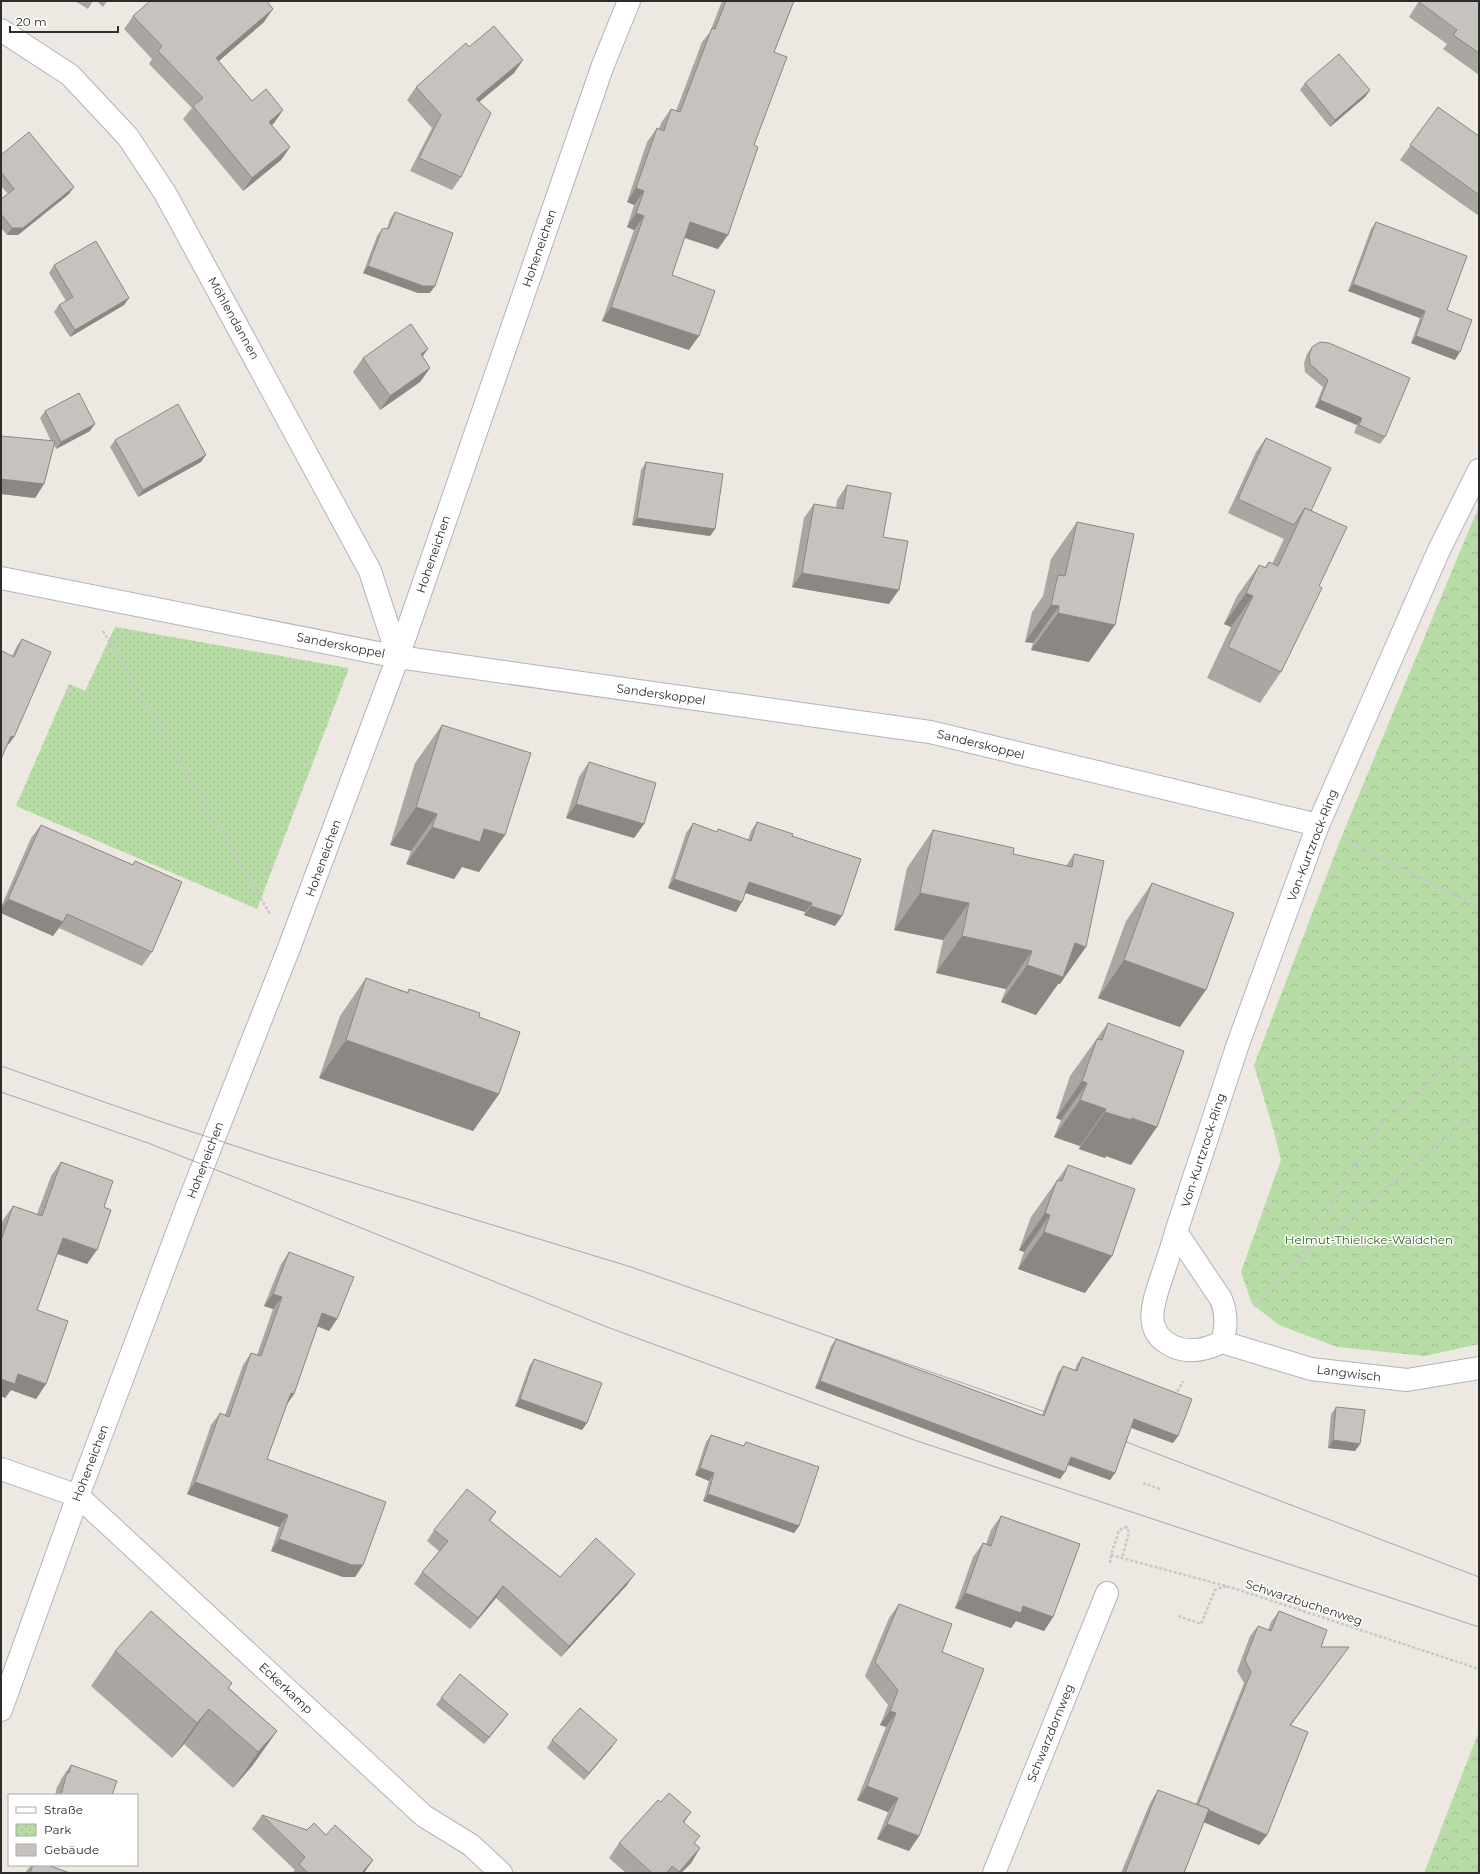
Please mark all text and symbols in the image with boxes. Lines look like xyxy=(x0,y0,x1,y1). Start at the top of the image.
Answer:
scale bar xyxy=(10,8,118,34)
text: 20 m xyxy=(16,14,47,29)
street label: Hoheneichen xyxy=(519,207,559,289)
street label: Möhlendannen xyxy=(205,274,263,362)
street label: Hoheneichen xyxy=(413,513,453,595)
street label: Sanderskoppel xyxy=(295,629,387,661)
street label: Sanderskoppel xyxy=(615,680,707,708)
street label: Sanderskoppel xyxy=(936,726,1026,762)
street label: Von-Kurtzrock-Ring xyxy=(1284,787,1340,903)
street label: Hoheneichen xyxy=(302,817,344,899)
street label: Von-Kurtzrock-Ring xyxy=(1177,1091,1229,1209)
street label: Hoheneichen xyxy=(183,1119,227,1201)
park label: Helmut-Thielicke-Wäldchen xyxy=(1285,1232,1453,1247)
street label: Langwisch xyxy=(1316,1362,1382,1384)
street label: Hoheneichen xyxy=(68,1422,112,1504)
street label: Schwarzbuchenweg xyxy=(1243,1576,1365,1628)
street label: Eckerkamp xyxy=(256,1659,316,1717)
street label: Schwarzdornweg xyxy=(1023,1682,1077,1784)
legend xyxy=(8,1794,138,1866)
text: Straße xyxy=(44,1802,83,1817)
text: Park xyxy=(44,1822,72,1837)
text: Gebäude xyxy=(44,1842,99,1857)

